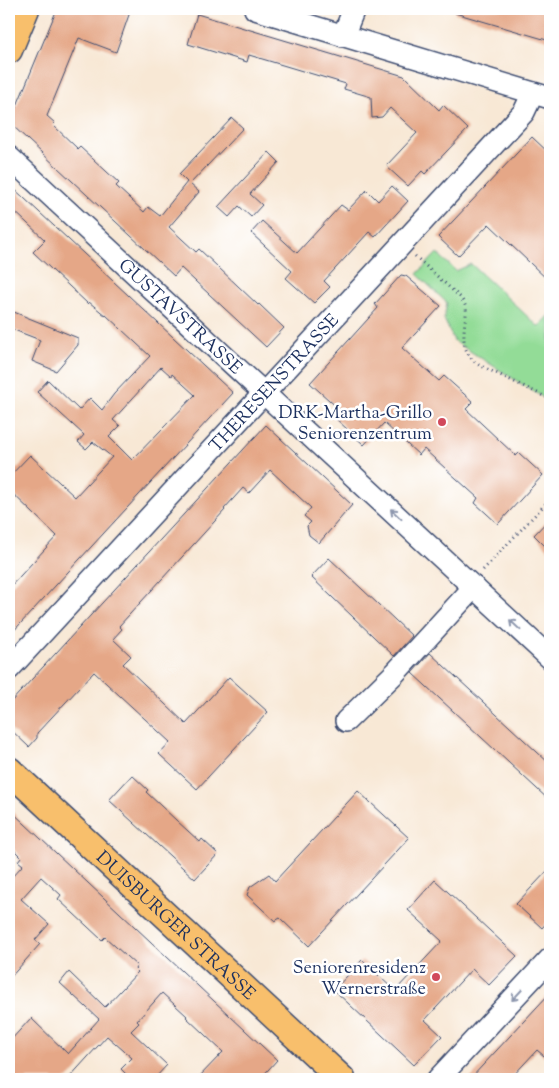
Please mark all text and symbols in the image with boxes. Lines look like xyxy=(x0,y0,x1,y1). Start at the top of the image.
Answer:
street label: GUSTAVSTRASSE xyxy=(112,253,247,382)
street label: THERESENSTRASSE xyxy=(204,309,346,459)
place label: DRK-Martha-Grillo Seniorenzentrum xyxy=(278,401,432,448)
marker: DRK-Martha-Grillo Seniorenzentrum xyxy=(436,416,448,428)
one-way arrow xyxy=(389,508,402,520)
one-way arrow xyxy=(508,619,521,631)
street label: DUISBURGER STRASSE xyxy=(89,846,260,1007)
place label: Seniorenresidenz Wernerstraße xyxy=(293,956,426,1003)
marker: Seniorenresidenz Wernerstraße xyxy=(430,971,442,983)
one-way arrow xyxy=(511,988,523,1001)

